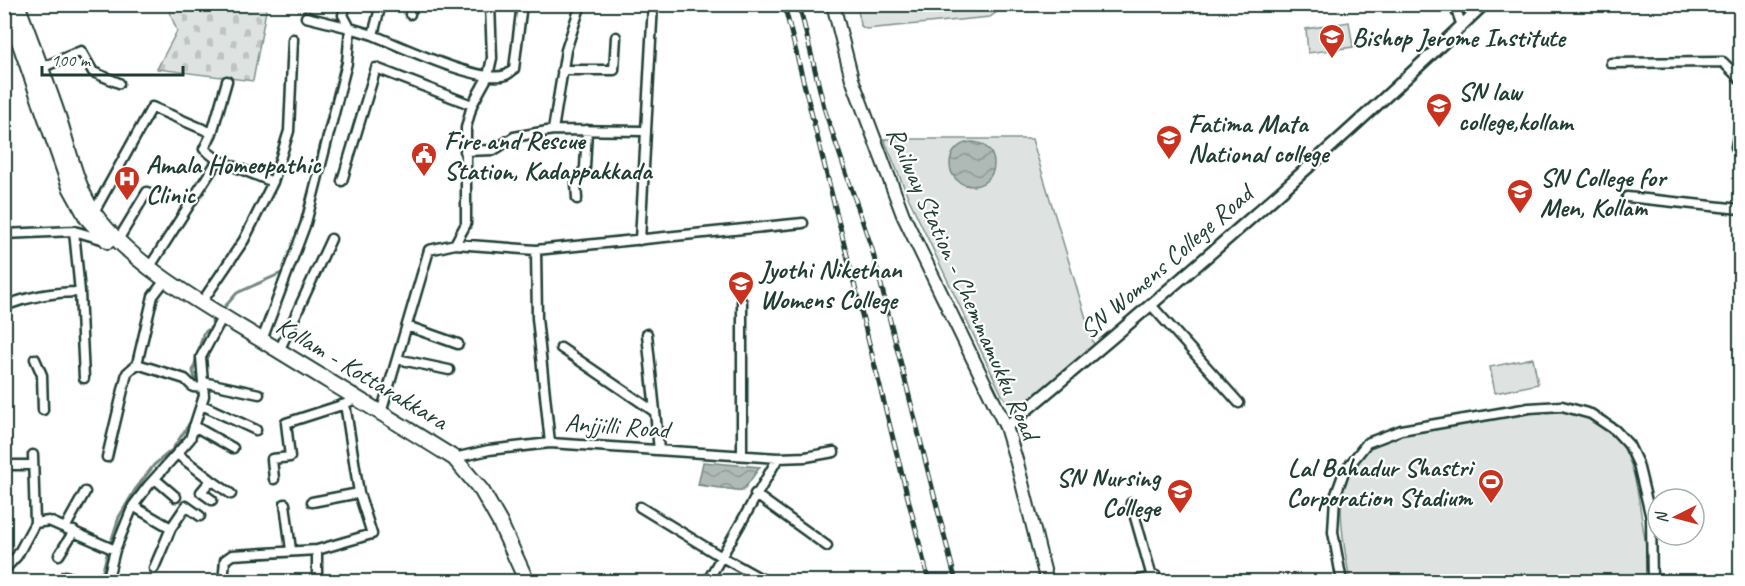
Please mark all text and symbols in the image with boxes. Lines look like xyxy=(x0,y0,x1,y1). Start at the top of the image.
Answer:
place label: Bishop Jerome Institute xyxy=(1352,21,1567,54)
school or university icon: Bishop Jerome Institute xyxy=(1317,22,1347,60)
scale bar xyxy=(42,39,183,77)
text: 100 m xyxy=(51,49,92,71)
place label: SN law college,kollam xyxy=(1458,75,1574,138)
school or university icon: SN law college,kollam xyxy=(1424,91,1454,129)
place label: Fatima Mata National college xyxy=(1188,107,1331,170)
street label: Railway Station - Chemmamukku Road xyxy=(879,122,1048,448)
school or university icon: Fatima Mata National college xyxy=(1154,123,1184,161)
place label: Fire and Rescue Station, Kadappakkada xyxy=(444,124,654,187)
public building icon: Fire and Rescue Station, Kadappakkada xyxy=(409,140,439,178)
place label: Amala Homeopathic Clinic xyxy=(146,148,322,211)
place label: SN College for Men, Kollam xyxy=(1540,161,1668,224)
hospital icon: Amala Homeopathic Clinic xyxy=(112,164,142,202)
street label: SN Womens College Road xyxy=(1073,175,1262,346)
school or university icon: SN College for Men, Kollam xyxy=(1505,177,1535,215)
place label: Jyothi Nikethan Womens College xyxy=(758,253,903,316)
school or university icon: Jyothi Nikethan Womens College xyxy=(726,269,756,307)
street label: Kollam - Kottarakkara xyxy=(270,309,455,438)
street label: Anjjilli Road xyxy=(564,406,674,446)
place label: Lal Bahadur Shastri Corporation Stadium xyxy=(1286,451,1476,514)
place label: SN Nursing College xyxy=(1056,461,1163,524)
sports icon: Lal Bahadur Shastri Corporation Stadium xyxy=(1476,467,1506,505)
school or university icon: SN Nursing College xyxy=(1165,477,1195,515)
north arrow xyxy=(1646,487,1706,547)
text: N xyxy=(1651,509,1673,524)

